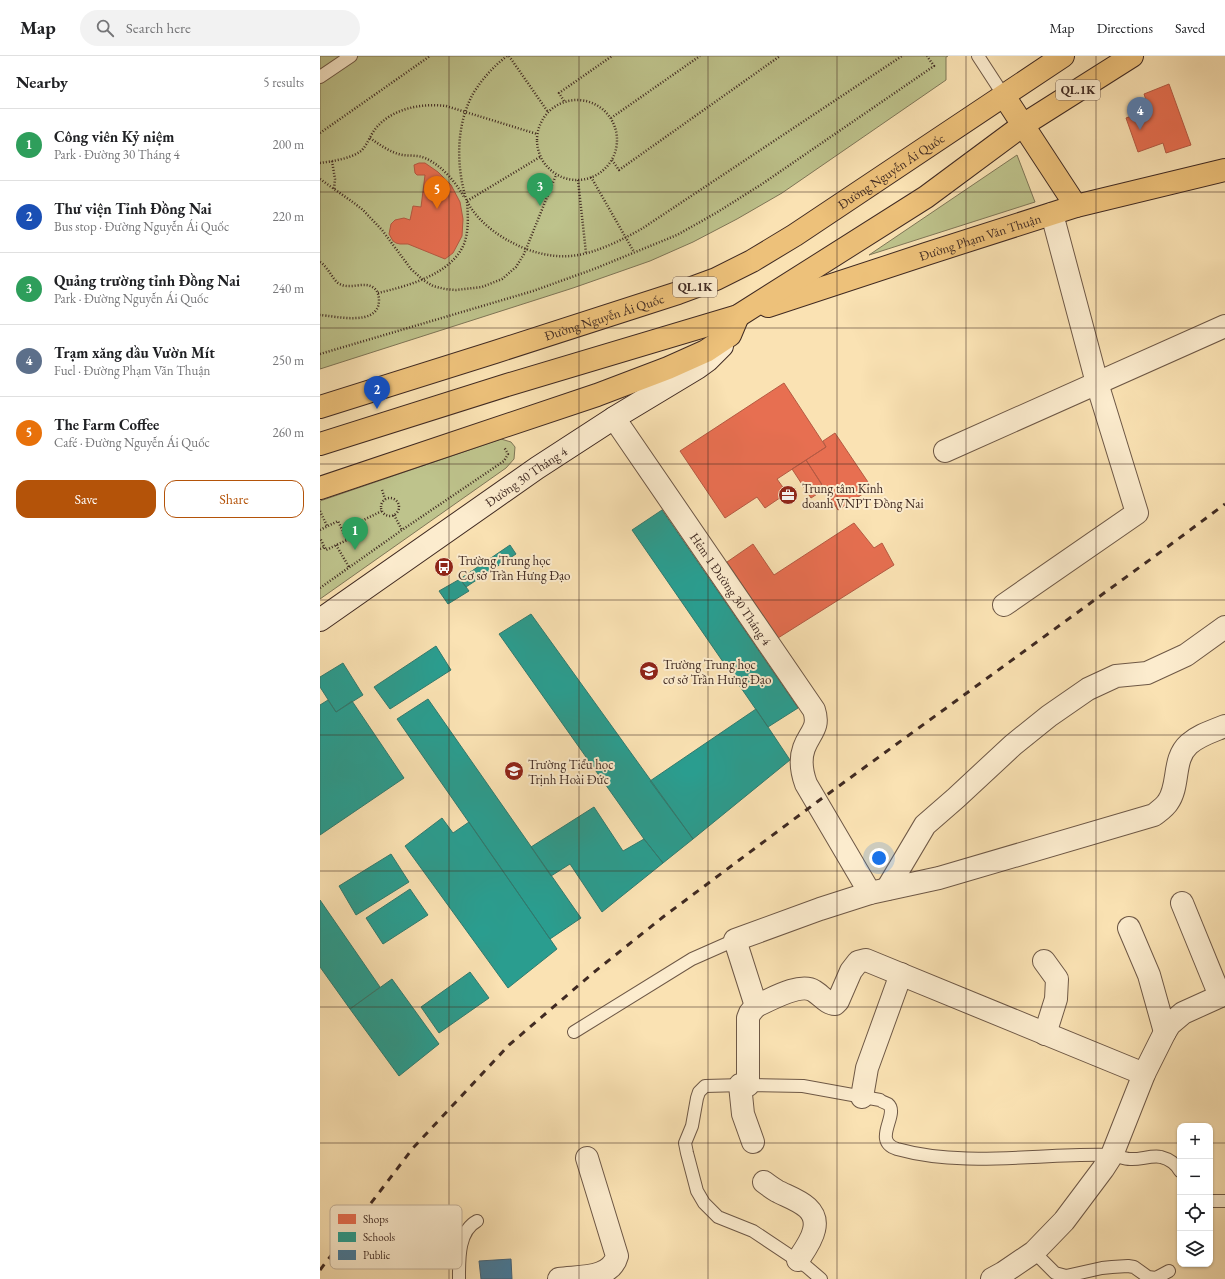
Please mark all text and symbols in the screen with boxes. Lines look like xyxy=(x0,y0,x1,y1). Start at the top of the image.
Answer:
search box xyxy=(80,10,360,46)
text: Map xyxy=(20,15,56,40)
icon: search xyxy=(94,17,116,39)
text: Search here xyxy=(126,18,191,37)
text: Map xyxy=(1049,19,1075,37)
text: Directions xyxy=(1097,19,1153,37)
text: Saved xyxy=(1175,19,1205,37)
text: Nearby xyxy=(16,71,68,93)
text: 5 results xyxy=(263,74,304,91)
road number: QL.1K xyxy=(1056,80,1100,100)
pin: 4 xyxy=(1127,97,1153,130)
text: Công viên Kỷ niệm xyxy=(54,127,174,146)
street label: Đường Nguyễn Ái Quốc xyxy=(834,129,948,213)
text: 1 xyxy=(26,136,32,153)
text: 200 m xyxy=(273,136,304,153)
text: Park · Đường 30 Tháng 4 xyxy=(54,146,180,163)
pin: 3 xyxy=(527,173,553,206)
pin: 5 xyxy=(424,176,450,209)
text: Thư viện Tỉnh Đồng Nai xyxy=(54,199,212,218)
text: 2 xyxy=(26,208,32,225)
text: 220 m xyxy=(273,208,304,225)
street label: Đường Phạm Văn Thuận xyxy=(917,209,1043,264)
text: Bus stop · Đường Nguyễn Ái Quốc xyxy=(54,218,229,235)
text: Quảng trường tỉnh Đồng Nai xyxy=(54,271,240,290)
road number: QL.1K xyxy=(673,277,717,297)
text: 3 xyxy=(26,280,32,297)
text: 240 m xyxy=(273,280,304,297)
text: Park · Đường Nguyễn Ái Quốc xyxy=(54,290,209,307)
street label: Đường Nguyễn Ái Quốc xyxy=(542,290,666,344)
text: Trạm xăng dầu Vườn Mít xyxy=(54,343,215,362)
text: 4 xyxy=(26,352,32,369)
text: 250 m xyxy=(273,352,304,369)
text: Fuel · Đường Phạm Văn Thuận xyxy=(54,362,210,379)
pin: 2 xyxy=(364,376,390,409)
text: The Farm Coffee xyxy=(54,415,159,434)
text: 5 xyxy=(26,424,32,441)
text: 260 m xyxy=(273,424,304,441)
text: Café · Đường Nguyễn Ái Quốc xyxy=(54,434,210,451)
street label: Đường 30 Tháng 4 xyxy=(481,442,571,510)
button: Save xyxy=(16,480,156,518)
button: Share xyxy=(164,480,304,518)
place label: Trung tâm Kinh doanh VNPT Đồng Nai xyxy=(802,480,924,512)
office icon: Trung tâm Kinh doanh VNPT Đồng Nai xyxy=(777,484,799,506)
pin: 1 xyxy=(342,517,368,550)
street label: Hẻm 1 Đường 30 Tháng 4 xyxy=(686,529,776,649)
place label: Trường Trung học Cơ sở Trần Hưng Đạo xyxy=(458,552,571,584)
bus stop icon: Trường Trung học Cơ sở Trần Hưng Đạo xyxy=(433,556,455,578)
place label: Trường Trung học cơ sở Trần Hưng Đạo xyxy=(663,656,771,688)
school or university icon: Trường Trung học cơ sở Trần Hưng Đạo xyxy=(638,660,660,682)
place label: Trường Tiểu học Trịnh Hoài Đức xyxy=(528,756,614,788)
school or university icon: Trường Tiểu học Trịnh Hoài Đức xyxy=(503,760,525,782)
your location xyxy=(869,848,889,868)
map controls xyxy=(1177,1123,1213,1267)
button: + xyxy=(1177,1123,1213,1159)
button: − xyxy=(1177,1159,1213,1195)
button: locate xyxy=(1177,1195,1213,1231)
legend xyxy=(330,1205,462,1269)
text: Shops xyxy=(363,1212,389,1226)
text: Schools xyxy=(363,1230,396,1244)
button: layers xyxy=(1177,1231,1213,1267)
text: Public xyxy=(363,1248,391,1262)

